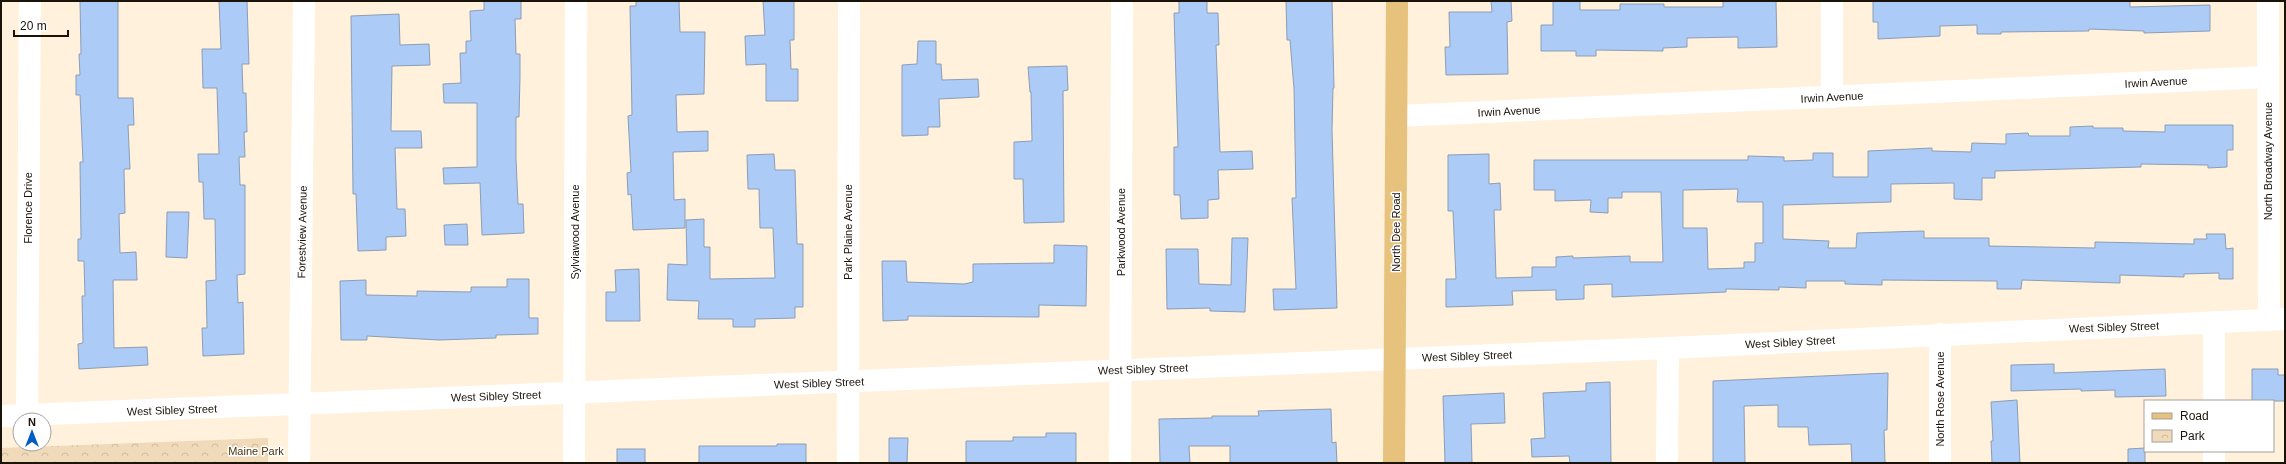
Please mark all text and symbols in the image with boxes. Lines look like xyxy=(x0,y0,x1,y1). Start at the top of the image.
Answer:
scale bar xyxy=(14,12,68,38)
text: 20 m xyxy=(20,19,47,33)
street label: Irwin Avenue xyxy=(2124,74,2188,90)
street label: Irwin Avenue xyxy=(1800,89,1864,105)
street label: North Broadway Avenue xyxy=(2262,102,2274,220)
street label: Irwin Avenue xyxy=(1477,103,1541,119)
street label: Florence Drive xyxy=(22,172,34,244)
street label: Sylviawood Avenue xyxy=(569,184,581,280)
street label: Park Plaine Avenue xyxy=(842,184,854,280)
street label: Forestview Avenue xyxy=(295,186,309,278)
street label: Parkwood Avenue xyxy=(1115,188,1127,276)
street label: North Dee Road xyxy=(1390,192,1402,272)
street label: West Sibley Street xyxy=(2069,319,2159,335)
street label: West Sibley Street xyxy=(1745,334,1835,350)
street label: West Sibley Street xyxy=(1422,348,1512,364)
street label: North Rose Avenue xyxy=(1934,351,1946,447)
street label: West Sibley Street xyxy=(1098,361,1188,377)
street label: West Sibley Street xyxy=(774,375,864,391)
street label: West Sibley Street xyxy=(451,388,541,404)
legend xyxy=(2144,400,2274,452)
street label: West Sibley Street xyxy=(127,402,217,418)
text: Road xyxy=(2180,409,2209,423)
north arrow xyxy=(12,412,52,452)
text: N xyxy=(28,416,36,428)
text: Park xyxy=(2180,429,2206,443)
park label: Maine Park xyxy=(228,445,284,457)

